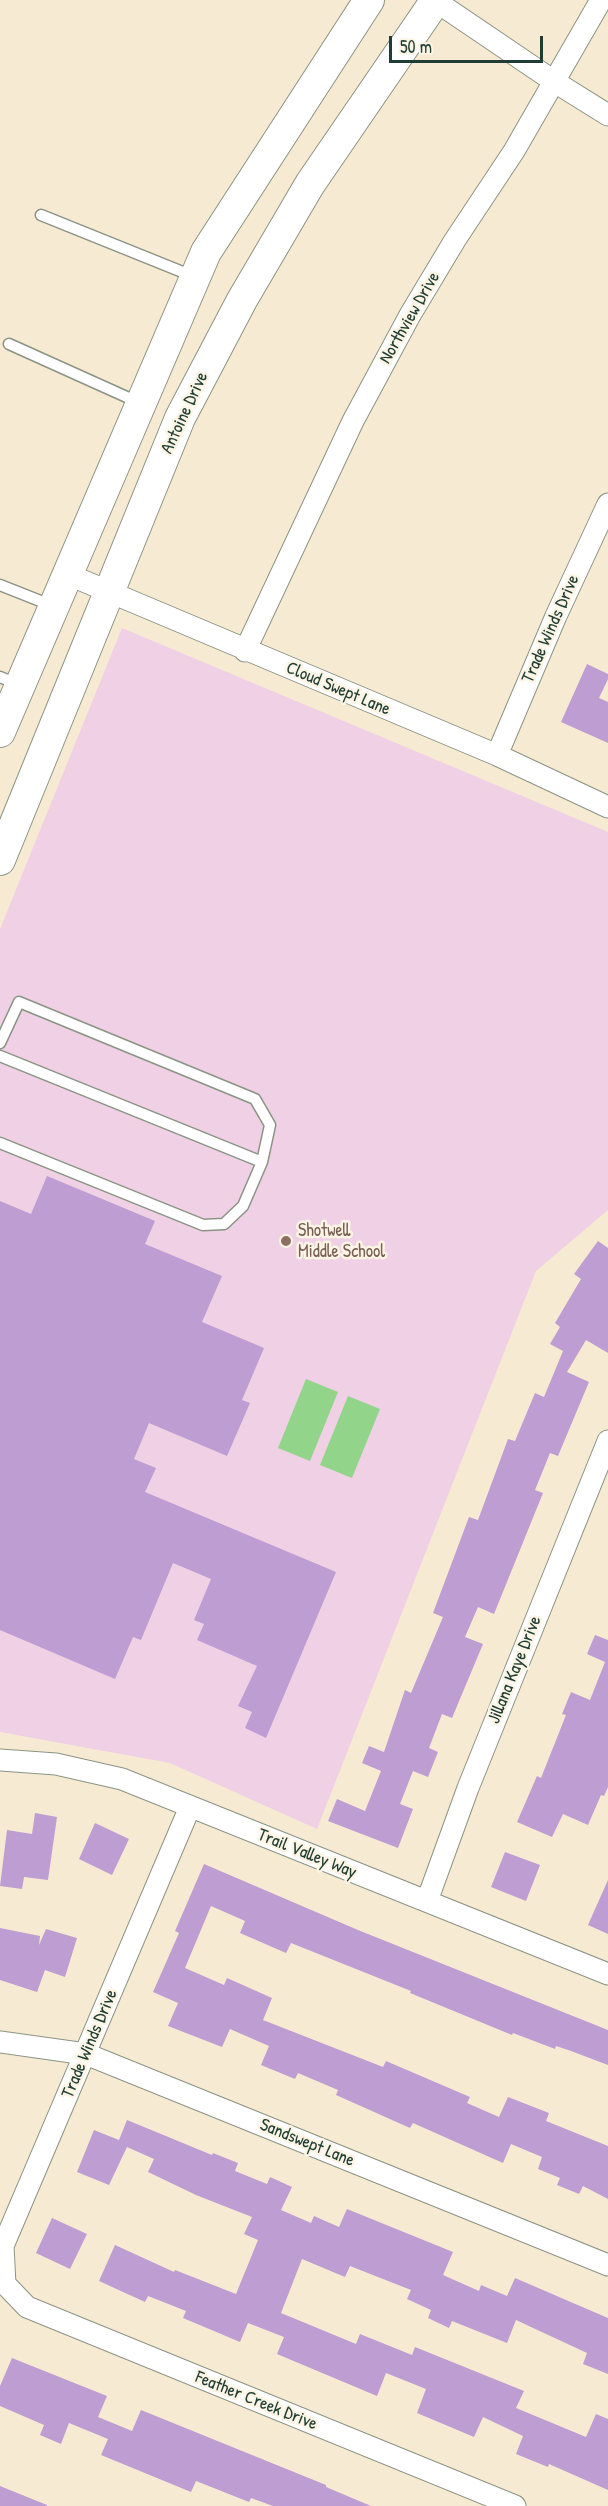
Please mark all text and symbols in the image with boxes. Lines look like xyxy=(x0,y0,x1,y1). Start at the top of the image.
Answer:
scale bar xyxy=(392,24,546,62)
text: 50 m xyxy=(400,34,432,59)
street label: Northview Drive xyxy=(375,268,445,368)
street label: Antoine Drive xyxy=(157,369,213,457)
street label: Trade Winds Drive xyxy=(518,572,584,686)
street label: Cloud Swept Lane xyxy=(283,657,393,721)
place label: Shotwell Middle School xyxy=(298,1220,385,1262)
marker: Shotwell Middle School xyxy=(279,1234,293,1248)
street label: Jillana Kaye Drive xyxy=(484,1613,546,1727)
street label: Trail Valley Way xyxy=(254,1824,360,1884)
street label: Trade Winds Drive xyxy=(57,1986,123,2102)
street label: Sandswept Lane xyxy=(257,2114,357,2172)
street label: Feather Creek Drive xyxy=(192,2367,320,2435)

